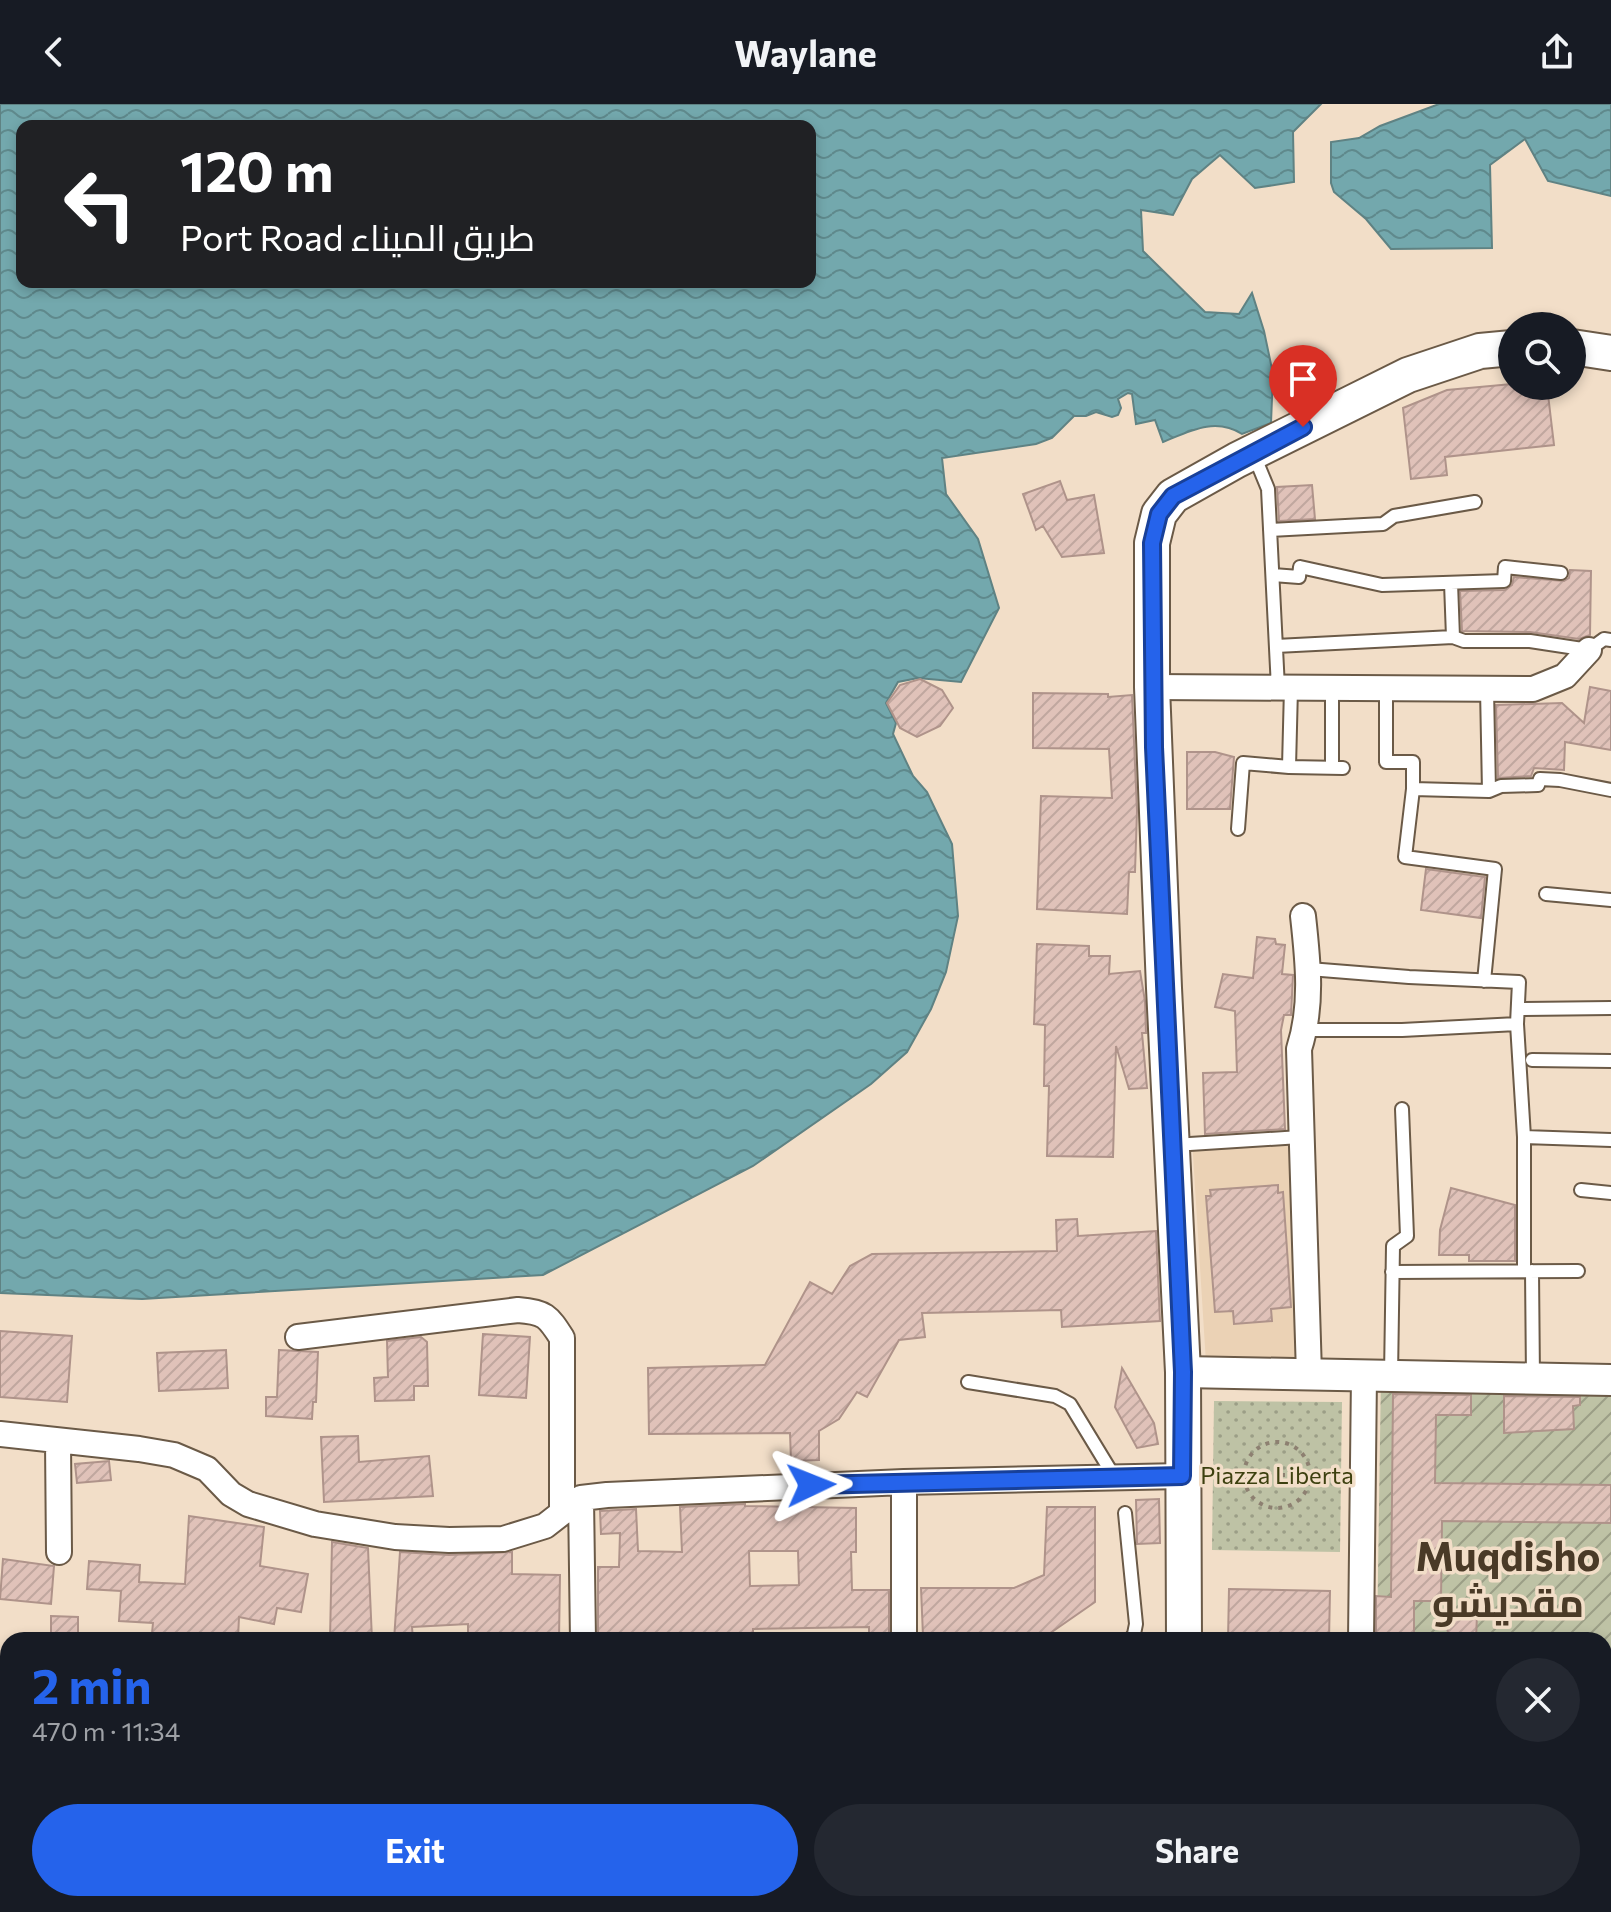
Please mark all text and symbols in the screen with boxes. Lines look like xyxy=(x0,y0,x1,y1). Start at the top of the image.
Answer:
icon: back xyxy=(32,30,76,74)
text: Waylane xyxy=(734,30,877,74)
icon: share xyxy=(1535,30,1579,74)
text: 120 m xyxy=(180,135,334,204)
icon: left xyxy=(48,152,152,256)
text: Port Road طريق الميناء xyxy=(180,214,535,258)
map controls xyxy=(1498,312,1586,400)
button: search xyxy=(1498,312,1586,400)
pin xyxy=(1269,345,1337,427)
icon: arrive xyxy=(1281,357,1325,401)
position arrow xyxy=(769,1443,853,1527)
park label: Piazza Liberta xyxy=(1200,1460,1354,1489)
district label: Muqdisho مقديشو xyxy=(1416,1530,1600,1627)
text: 2 min xyxy=(32,1655,152,1714)
button: close xyxy=(1496,1658,1580,1742)
text: 470 m · 11:34 xyxy=(32,1715,180,1746)
button: Exit xyxy=(32,1804,798,1896)
button: Share xyxy=(814,1804,1580,1896)

